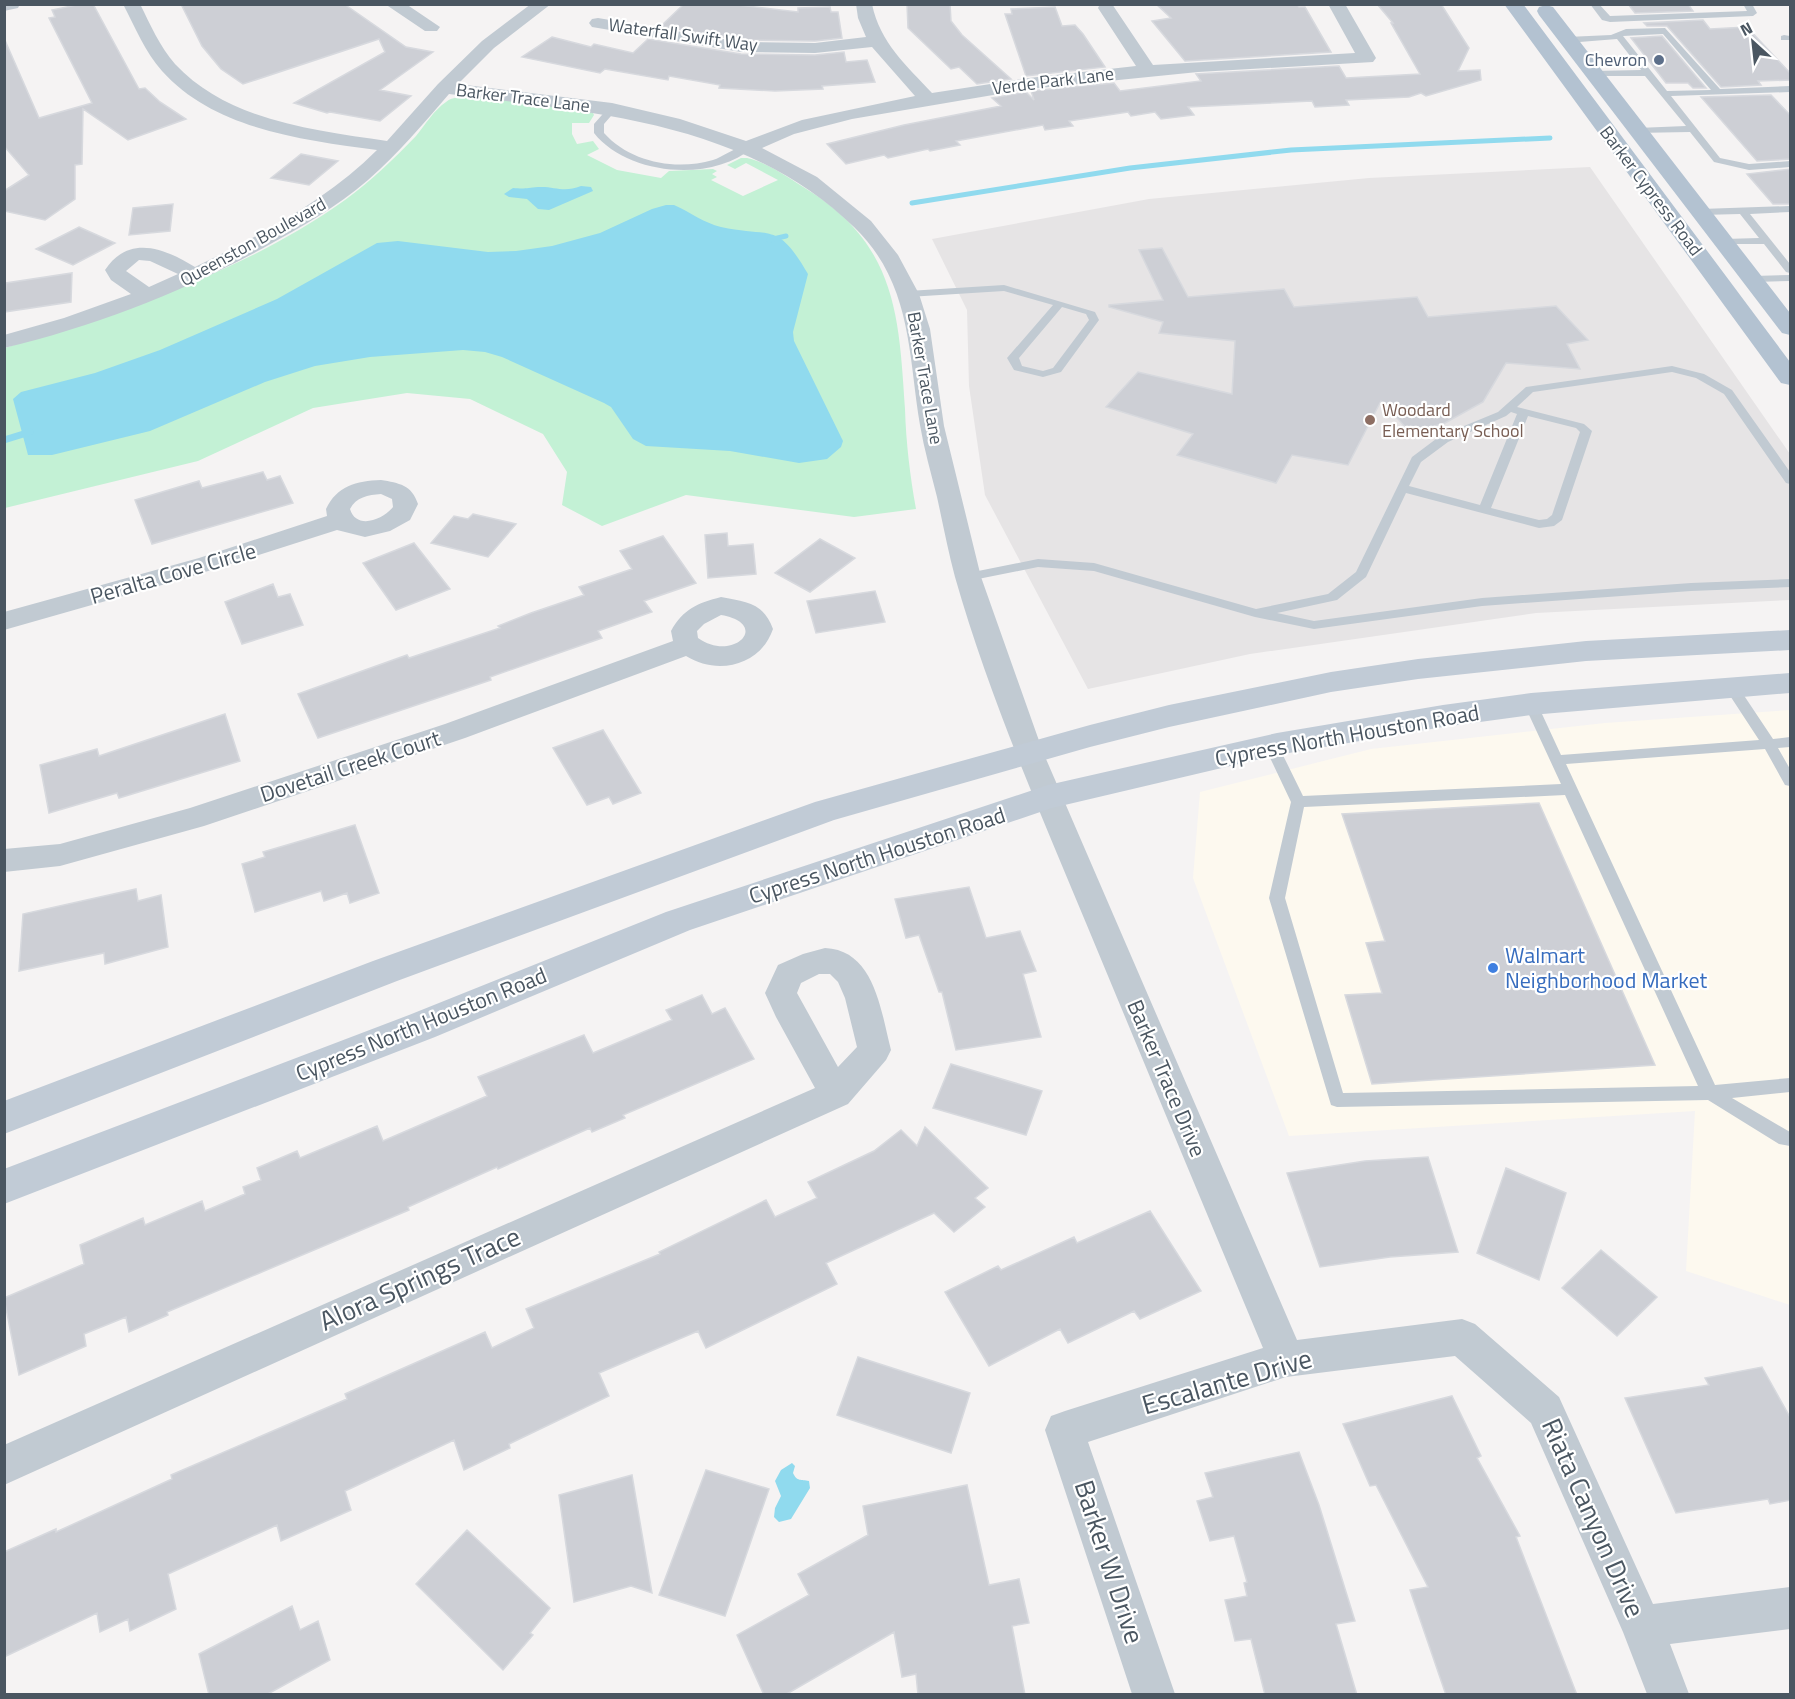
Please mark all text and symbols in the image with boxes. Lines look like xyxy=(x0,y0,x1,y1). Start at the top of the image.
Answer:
street label: Waterfall Swift Way xyxy=(607,11,760,58)
north arrow xyxy=(1723,12,1783,72)
text: N xyxy=(1736,15,1757,42)
place label: Chevron xyxy=(1585,46,1647,73)
marker: Chevron xyxy=(1652,53,1666,67)
street label: Verde Park Lane xyxy=(991,60,1115,101)
street label: Barker Trace Lane xyxy=(455,76,591,119)
street label: Barker Cypress Road xyxy=(1594,120,1709,261)
street label: Queenston Boulevard xyxy=(175,190,331,293)
street label: Barker Trace Lane xyxy=(901,309,950,446)
place label: Woodard Elementary School xyxy=(1382,396,1524,444)
marker: Woodard Elementary School xyxy=(1363,413,1377,427)
street label: Peralta Cove Circle xyxy=(86,533,260,613)
street label: Cypress North Houston Road xyxy=(1212,695,1482,775)
street label: Dovetail Creek Court xyxy=(255,721,445,811)
street label: Cypress North Houston Road xyxy=(744,797,1010,913)
place label: Walmart Neighborhood Market xyxy=(1505,938,1708,997)
street label: Cypress North Houston Road xyxy=(290,958,552,1090)
marker: Walmart Neighborhood Market xyxy=(1486,961,1500,975)
street label: Barker Trace Drive xyxy=(1119,994,1215,1162)
street label: Alora Springs Trace xyxy=(312,1215,527,1340)
street label: Escalante Drive xyxy=(1137,1337,1316,1424)
street label: Riata Canyon Drive xyxy=(1532,1411,1657,1624)
street label: Barker W Drive xyxy=(1065,1474,1156,1649)

